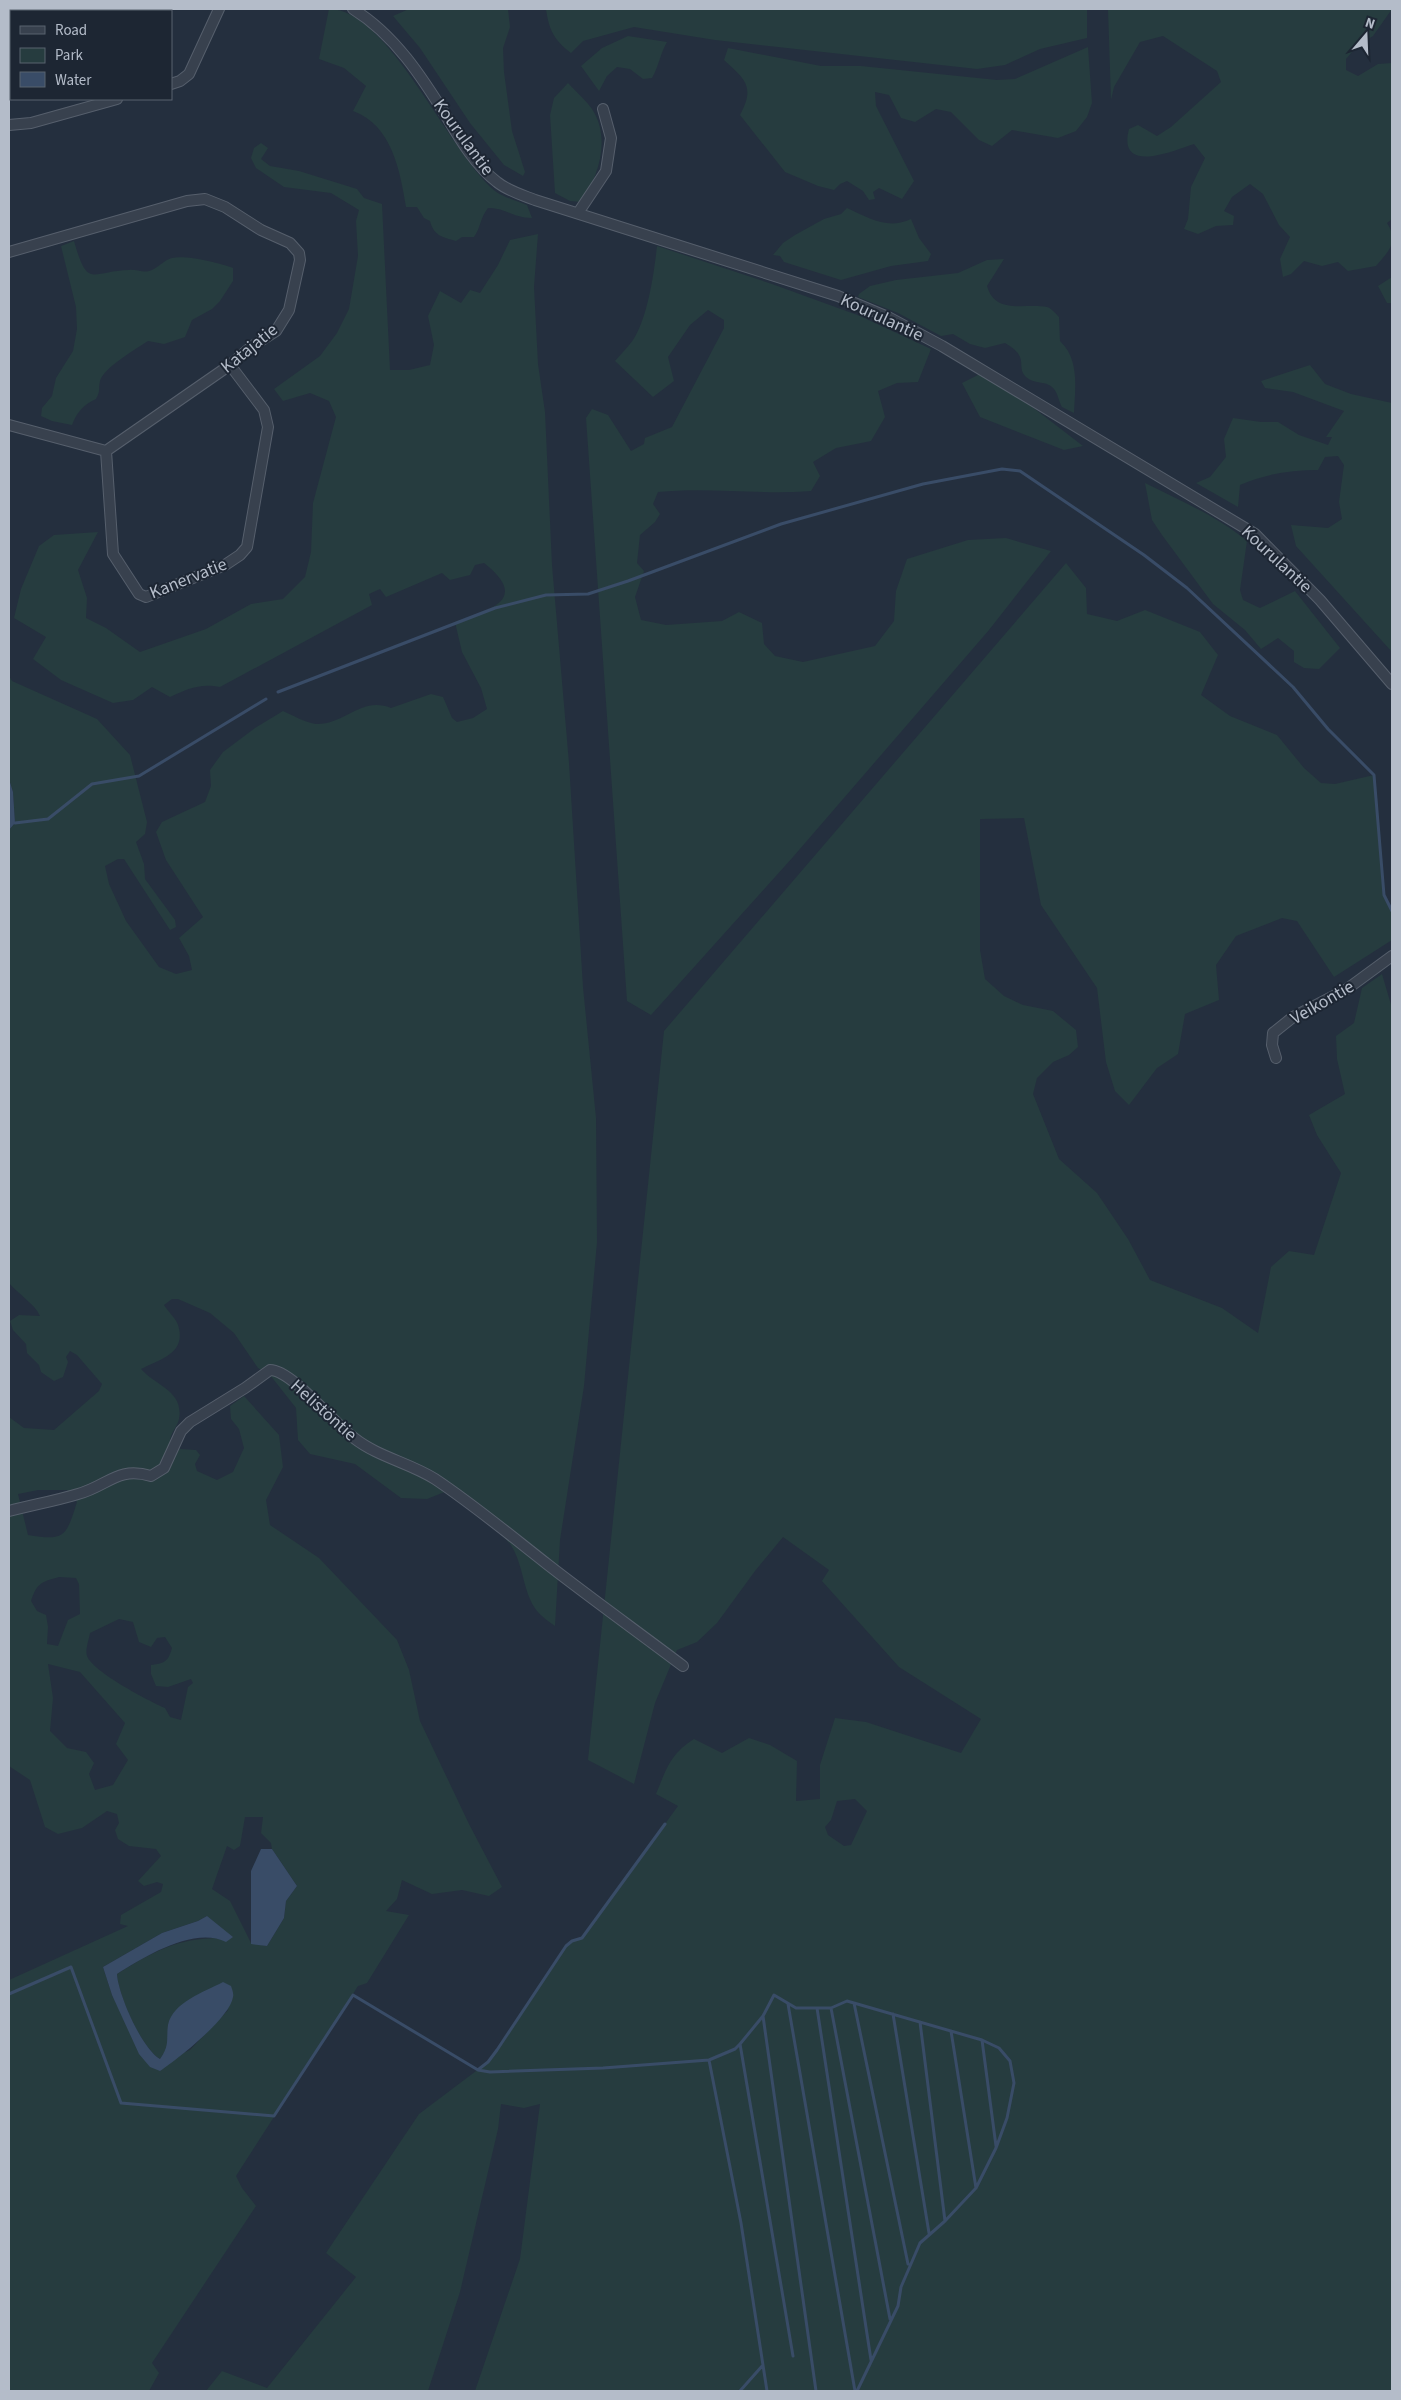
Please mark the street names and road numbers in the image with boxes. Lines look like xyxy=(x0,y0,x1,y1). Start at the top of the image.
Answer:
street label: Kourulantie xyxy=(427,94,500,181)
street label: Kourulantie xyxy=(836,287,927,348)
street label: Katajatie xyxy=(216,318,283,379)
street label: Kourulantie xyxy=(1236,520,1318,599)
street label: Kanervatie xyxy=(146,552,231,605)
street label: Veikontie xyxy=(1286,974,1359,1031)
street label: Helistöntie xyxy=(285,1374,362,1447)

